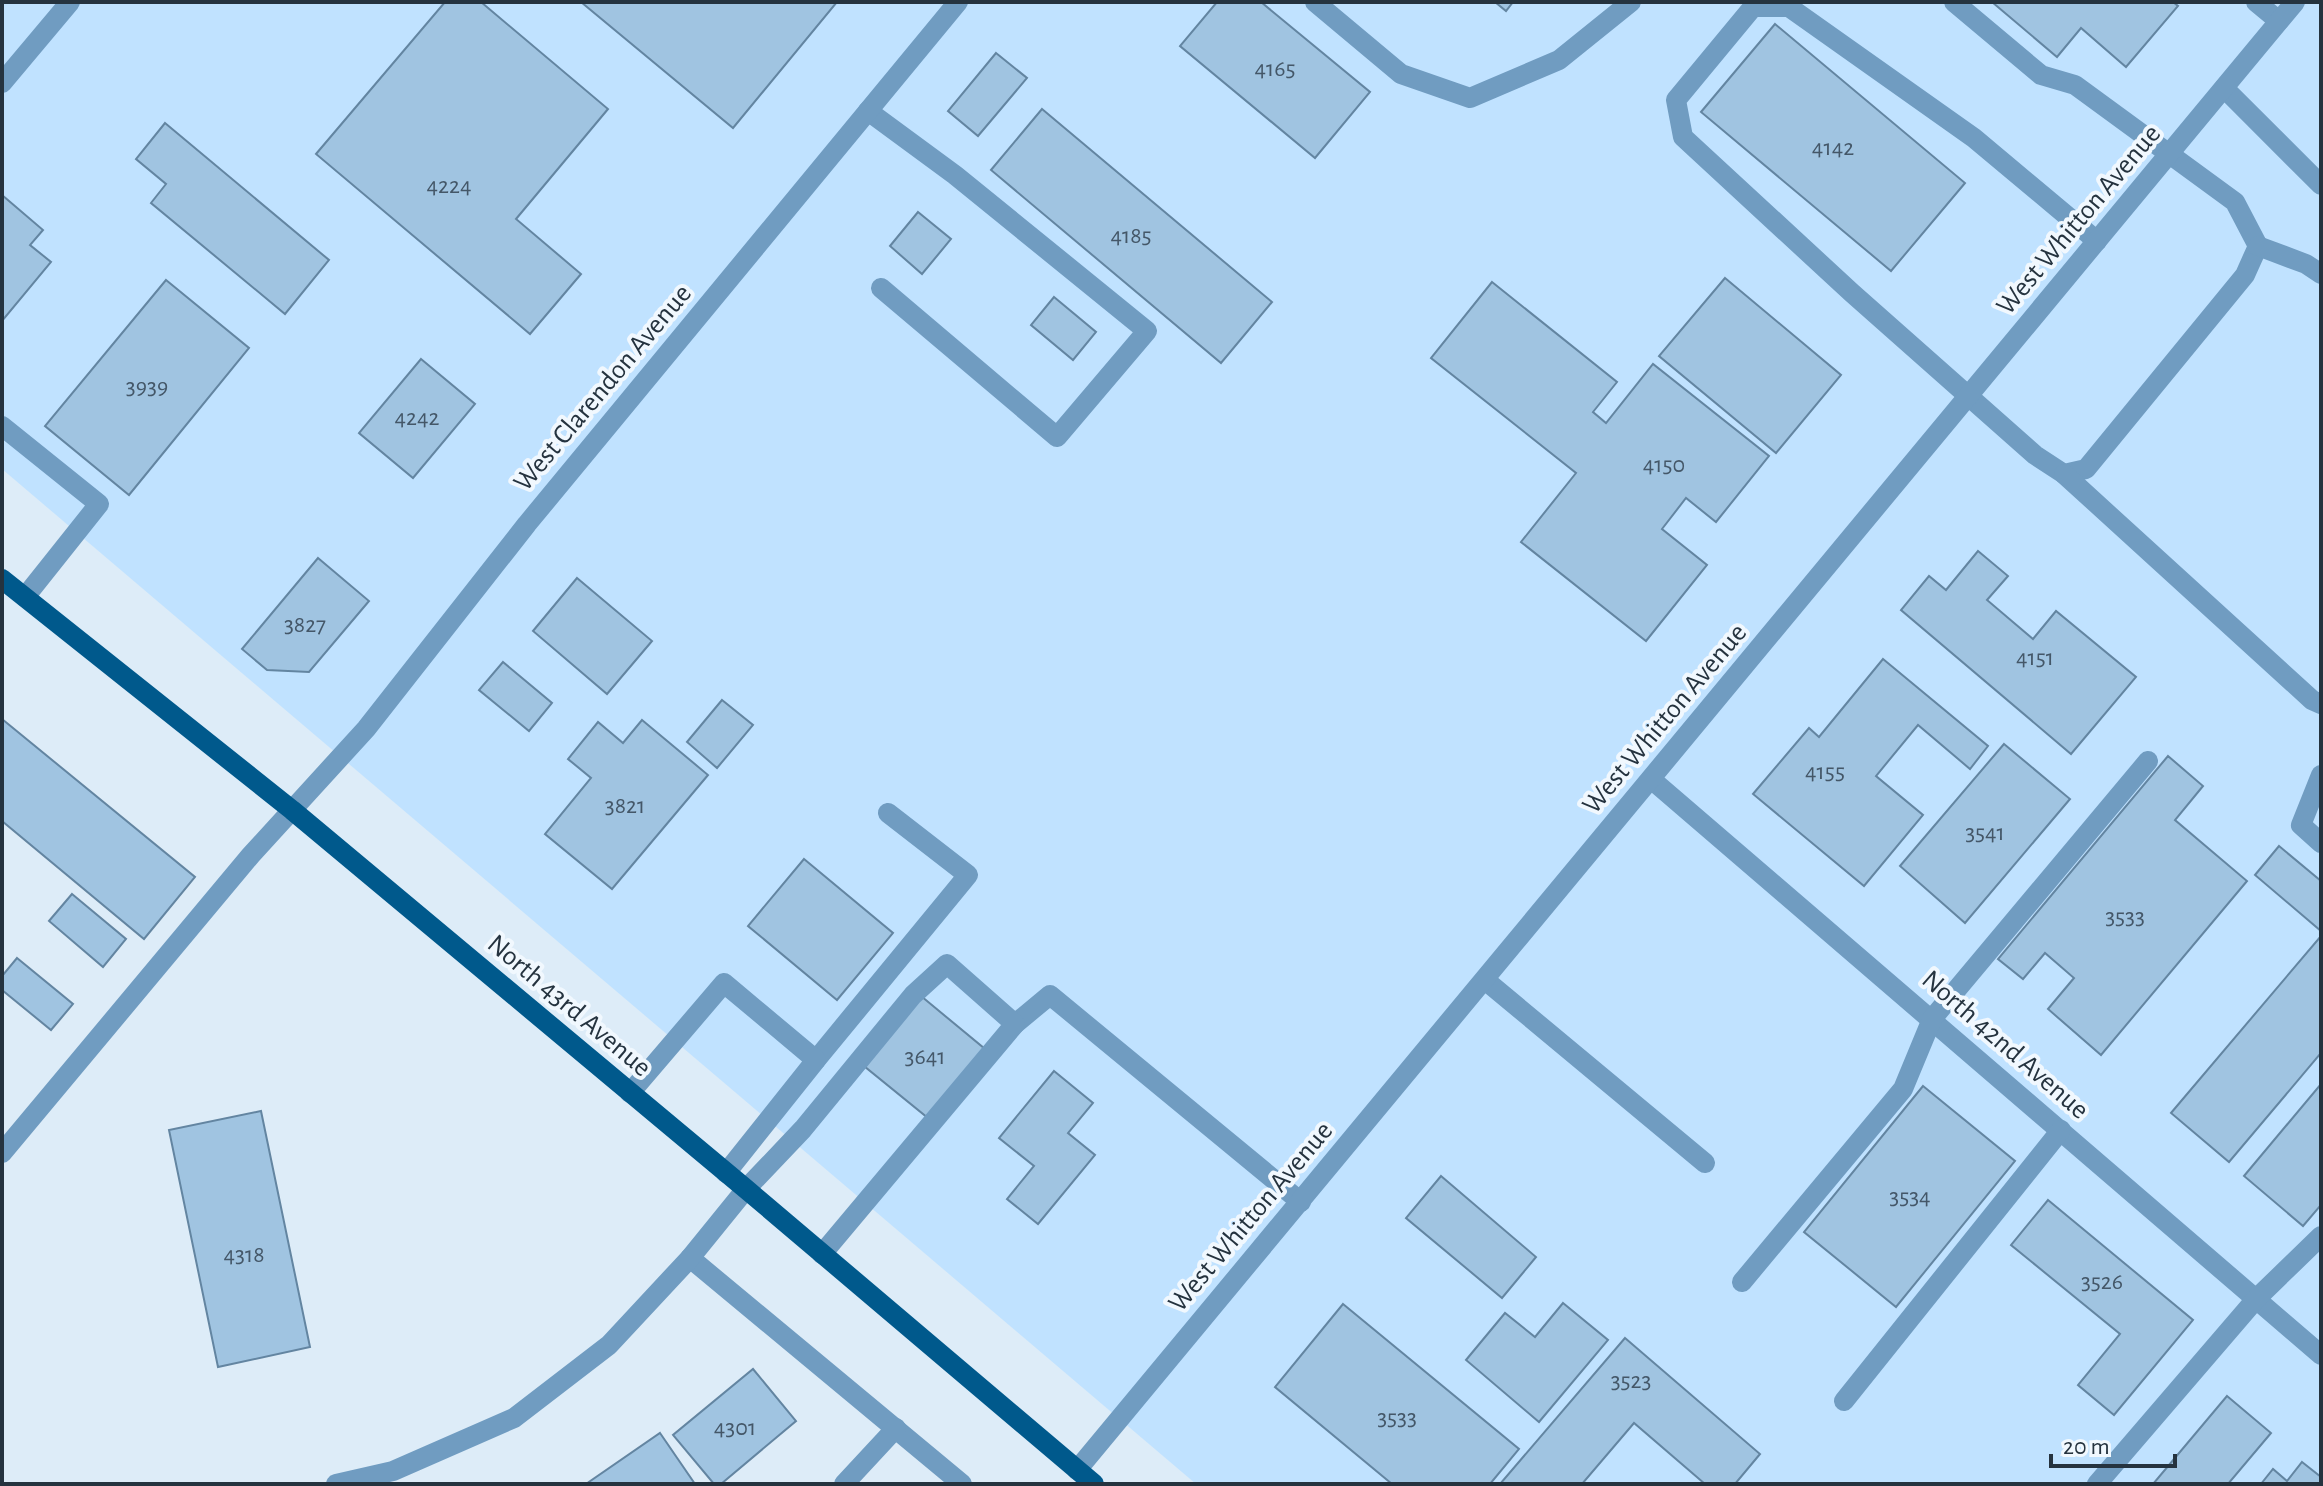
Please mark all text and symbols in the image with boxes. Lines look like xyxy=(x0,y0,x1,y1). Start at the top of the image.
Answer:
house number: 4165 xyxy=(1254,57,1296,81)
street label: West Whitton Avenue xyxy=(1992,120,2166,320)
house number: 4142 xyxy=(1812,136,1854,160)
house number: 4224 xyxy=(427,174,471,198)
house number: 4185 xyxy=(1110,224,1152,248)
street label: West Clarendon Avenue xyxy=(509,280,697,496)
house number: 3939 xyxy=(126,375,168,399)
house number: 4242 xyxy=(395,406,440,430)
house number: 4150 xyxy=(1643,453,1685,477)
house number: 3827 xyxy=(284,613,326,637)
street label: West Whitton Avenue xyxy=(1578,619,1752,819)
house number: 4151 xyxy=(2016,646,2054,670)
house number: 4155 xyxy=(1805,760,1845,784)
house number: 3821 xyxy=(605,794,645,818)
house number: 3541 xyxy=(1965,821,2005,845)
house number: 3533 xyxy=(2105,905,2145,929)
street label: North 43rd Avenue xyxy=(482,930,656,1082)
street label: North 42nd Avenue xyxy=(1916,965,2094,1125)
house number: 3641 xyxy=(905,1045,945,1069)
street label: West Whitton Avenue xyxy=(1164,1117,1338,1317)
house number: 3534 xyxy=(1889,1185,1931,1209)
house number: 4318 xyxy=(223,1243,265,1267)
house number: 3526 xyxy=(2081,1270,2123,1294)
house number: 3523 xyxy=(1611,1369,1651,1393)
house number: 3533 xyxy=(1377,1406,1417,1430)
house number: 4301 xyxy=(714,1416,756,1440)
scale bar xyxy=(2051,1418,2175,1468)
text: 20 m xyxy=(2063,1435,2110,1459)

